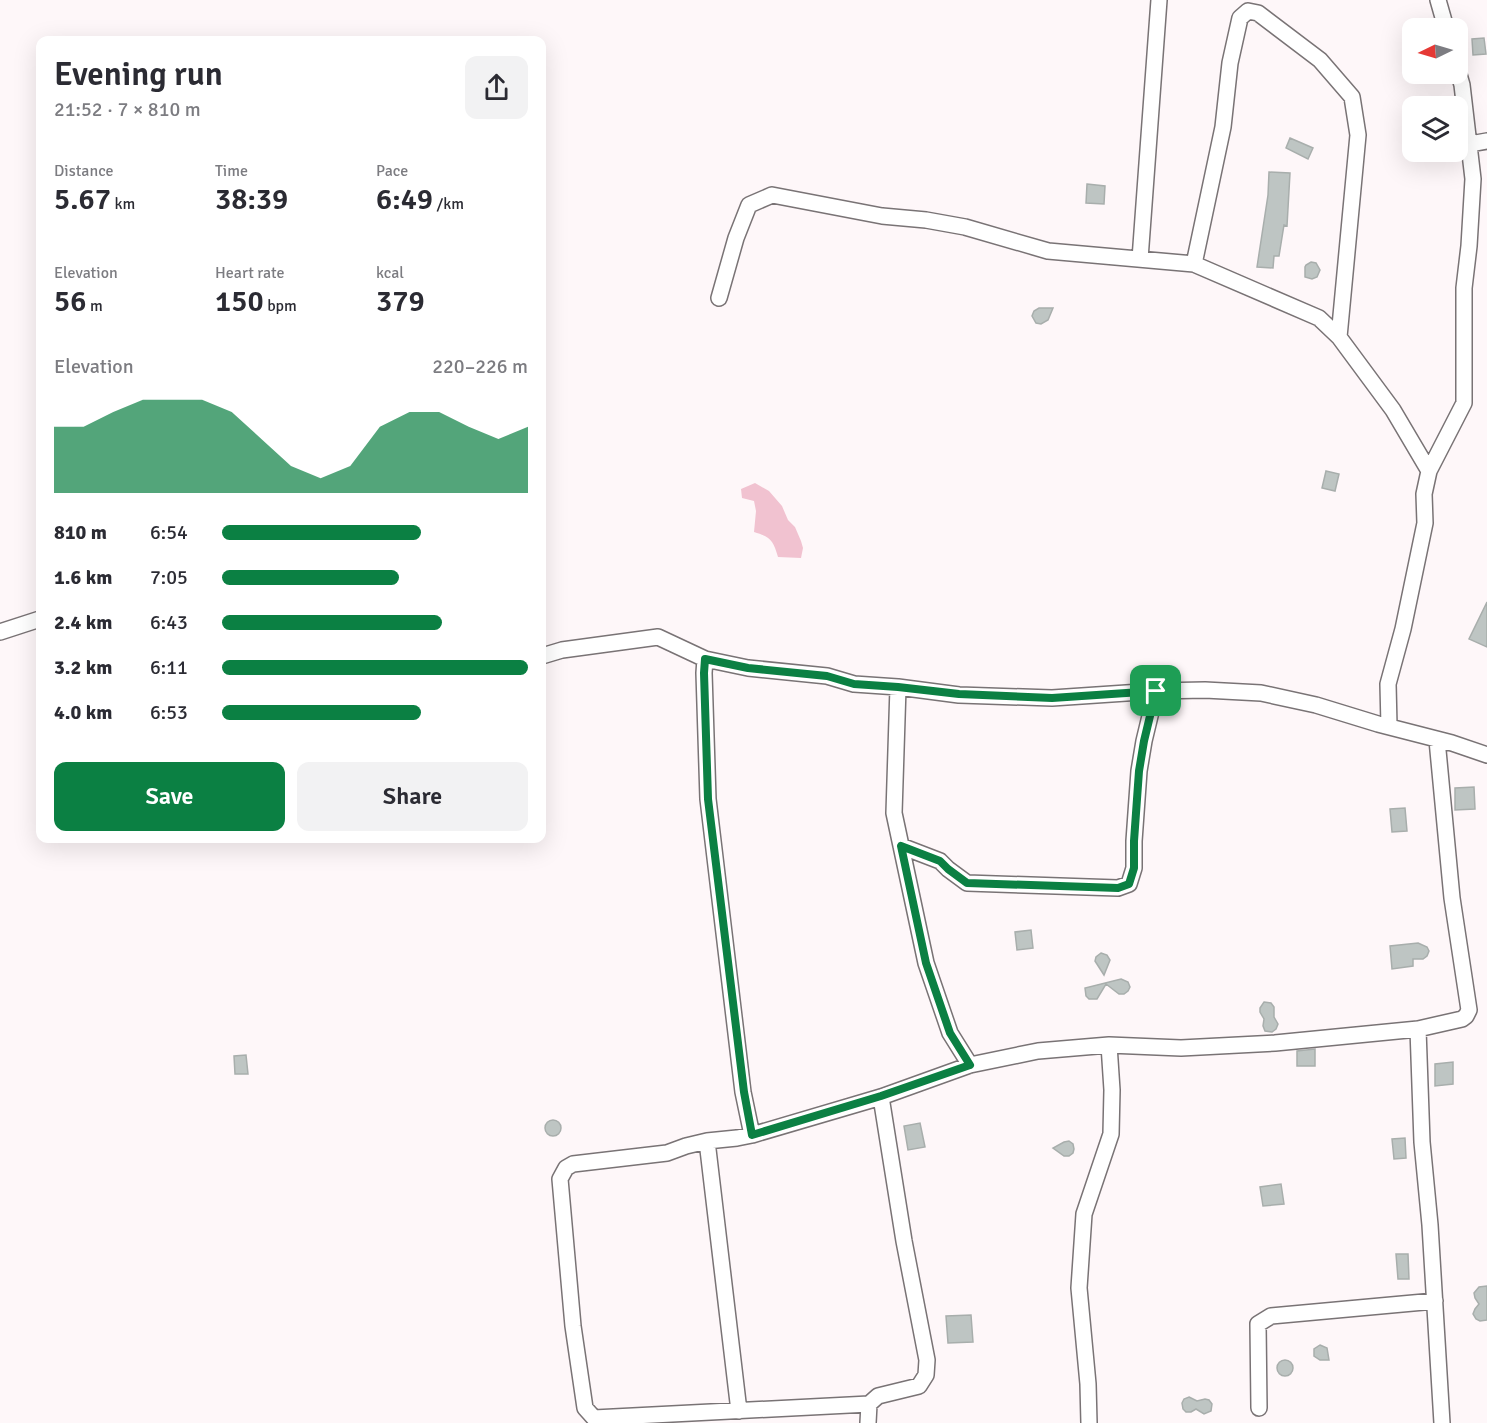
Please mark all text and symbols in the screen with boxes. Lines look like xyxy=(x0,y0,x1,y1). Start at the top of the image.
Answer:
north arrow xyxy=(1402,18,1468,84)
map controls xyxy=(1402,18,1468,162)
text: Evening run xyxy=(54,54,223,95)
button: share xyxy=(465,56,528,119)
button: layers xyxy=(1402,96,1468,162)
text: 21:52 · 7 × 810 m xyxy=(54,97,201,122)
text: Distance xyxy=(54,161,114,181)
text: Time xyxy=(215,161,248,181)
text: Pace xyxy=(376,161,408,181)
text: 5.67 xyxy=(54,181,111,218)
text: 38:39 xyxy=(215,181,288,218)
text: 6:49 xyxy=(376,181,433,218)
text: km xyxy=(111,194,135,214)
text: /km xyxy=(433,194,464,214)
text: Elevation xyxy=(54,263,118,283)
text: Heart rate xyxy=(215,263,284,283)
text: kcal xyxy=(376,263,404,283)
text: 56 xyxy=(54,283,86,320)
text: 150 xyxy=(215,283,264,320)
text: 379 xyxy=(376,283,425,320)
text: m xyxy=(86,296,103,316)
text: bpm xyxy=(264,296,297,316)
text: Elevation xyxy=(54,354,134,379)
text: 220–226 m xyxy=(432,354,528,379)
text: 810 m xyxy=(54,520,107,545)
text: 6:54 xyxy=(150,520,188,545)
text: 1.6 km xyxy=(54,565,112,590)
text: 7:05 xyxy=(150,565,188,590)
text: 2.4 km xyxy=(54,610,112,635)
text: 6:43 xyxy=(150,610,188,635)
text: 3.2 km xyxy=(54,655,112,680)
text: 6:11 xyxy=(150,655,188,680)
pin xyxy=(1130,665,1181,716)
icon: arrive xyxy=(1139,674,1172,707)
text: 4.0 km xyxy=(54,700,112,725)
text: 6:53 xyxy=(150,700,188,725)
button: Save xyxy=(54,762,285,831)
button: Share xyxy=(297,762,528,831)

